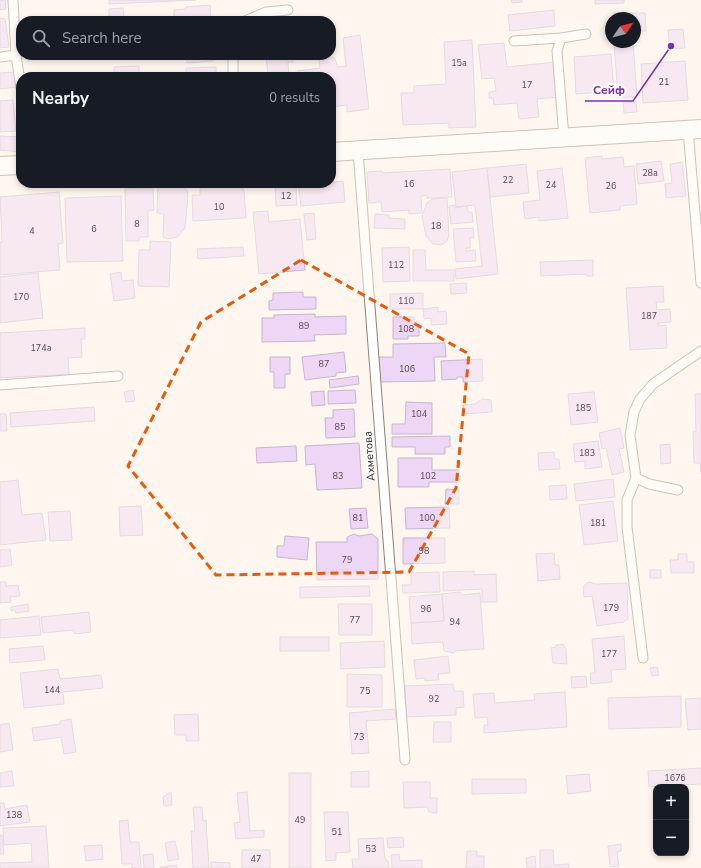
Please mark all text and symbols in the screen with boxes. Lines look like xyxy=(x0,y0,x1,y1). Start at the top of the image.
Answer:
north arrow xyxy=(605,12,641,48)
search box xyxy=(16,16,336,60)
icon: search xyxy=(30,27,52,49)
text: Search here xyxy=(62,28,142,48)
house number: 15а xyxy=(451,57,467,69)
house number: 21 xyxy=(659,76,669,88)
callout: Сейф xyxy=(585,77,633,101)
house number: 17 xyxy=(522,79,532,91)
text: Сейф xyxy=(593,82,625,98)
text: Nearby xyxy=(32,87,89,110)
text: 0 results xyxy=(269,89,320,107)
house number: 28а xyxy=(642,167,658,179)
house number: 22 xyxy=(503,174,513,186)
house number: 16 xyxy=(404,178,414,190)
house number: 24 xyxy=(546,179,557,191)
house number: 26 xyxy=(606,180,616,192)
house number: 12 xyxy=(281,190,291,202)
house number: 10 xyxy=(214,201,224,213)
house number: 8 xyxy=(134,218,140,230)
house number: 18 xyxy=(431,220,441,232)
house number: 6 xyxy=(91,223,97,235)
house number: 4 xyxy=(29,225,35,237)
house number: 112 xyxy=(388,259,404,271)
house number: 170 xyxy=(13,291,29,303)
house number: 110 xyxy=(398,295,414,307)
house number: 187 xyxy=(641,310,657,322)
house number: 89 xyxy=(299,320,309,332)
house number: 108 xyxy=(398,323,414,335)
house number: 174а xyxy=(30,342,52,354)
house number: 87 xyxy=(319,358,329,370)
house number: 106 xyxy=(399,363,415,375)
house number: 185 xyxy=(575,402,591,414)
house number: 104 xyxy=(411,408,428,420)
house number: 85 xyxy=(335,421,345,433)
street label: Ахметова xyxy=(360,430,379,481)
house number: 183 xyxy=(579,447,595,459)
house number: 83 xyxy=(333,470,343,482)
house number: 102 xyxy=(420,470,436,482)
house number: 81 xyxy=(353,512,363,524)
house number: 100 xyxy=(419,512,435,524)
house number: 181 xyxy=(590,517,606,529)
house number: 98 xyxy=(419,545,429,557)
house number: 79 xyxy=(342,554,352,566)
house number: 179 xyxy=(603,602,619,614)
house number: 96 xyxy=(421,603,431,615)
house number: 77 xyxy=(350,614,360,626)
house number: 94 xyxy=(450,616,461,628)
house number: 177 xyxy=(601,648,617,660)
house number: 144 xyxy=(44,684,61,696)
house number: 75 xyxy=(360,685,370,697)
house number: 92 xyxy=(429,693,439,705)
house number: 73 xyxy=(354,731,364,743)
house number: 167б xyxy=(664,772,686,784)
map controls xyxy=(653,784,689,856)
button: + xyxy=(653,784,689,820)
house number: 138 xyxy=(6,809,22,821)
house number: 49 xyxy=(295,814,305,826)
button: − xyxy=(653,820,689,856)
house number: 51 xyxy=(332,826,342,838)
house number: 53 xyxy=(366,843,376,855)
house number: 47 xyxy=(251,853,261,865)

